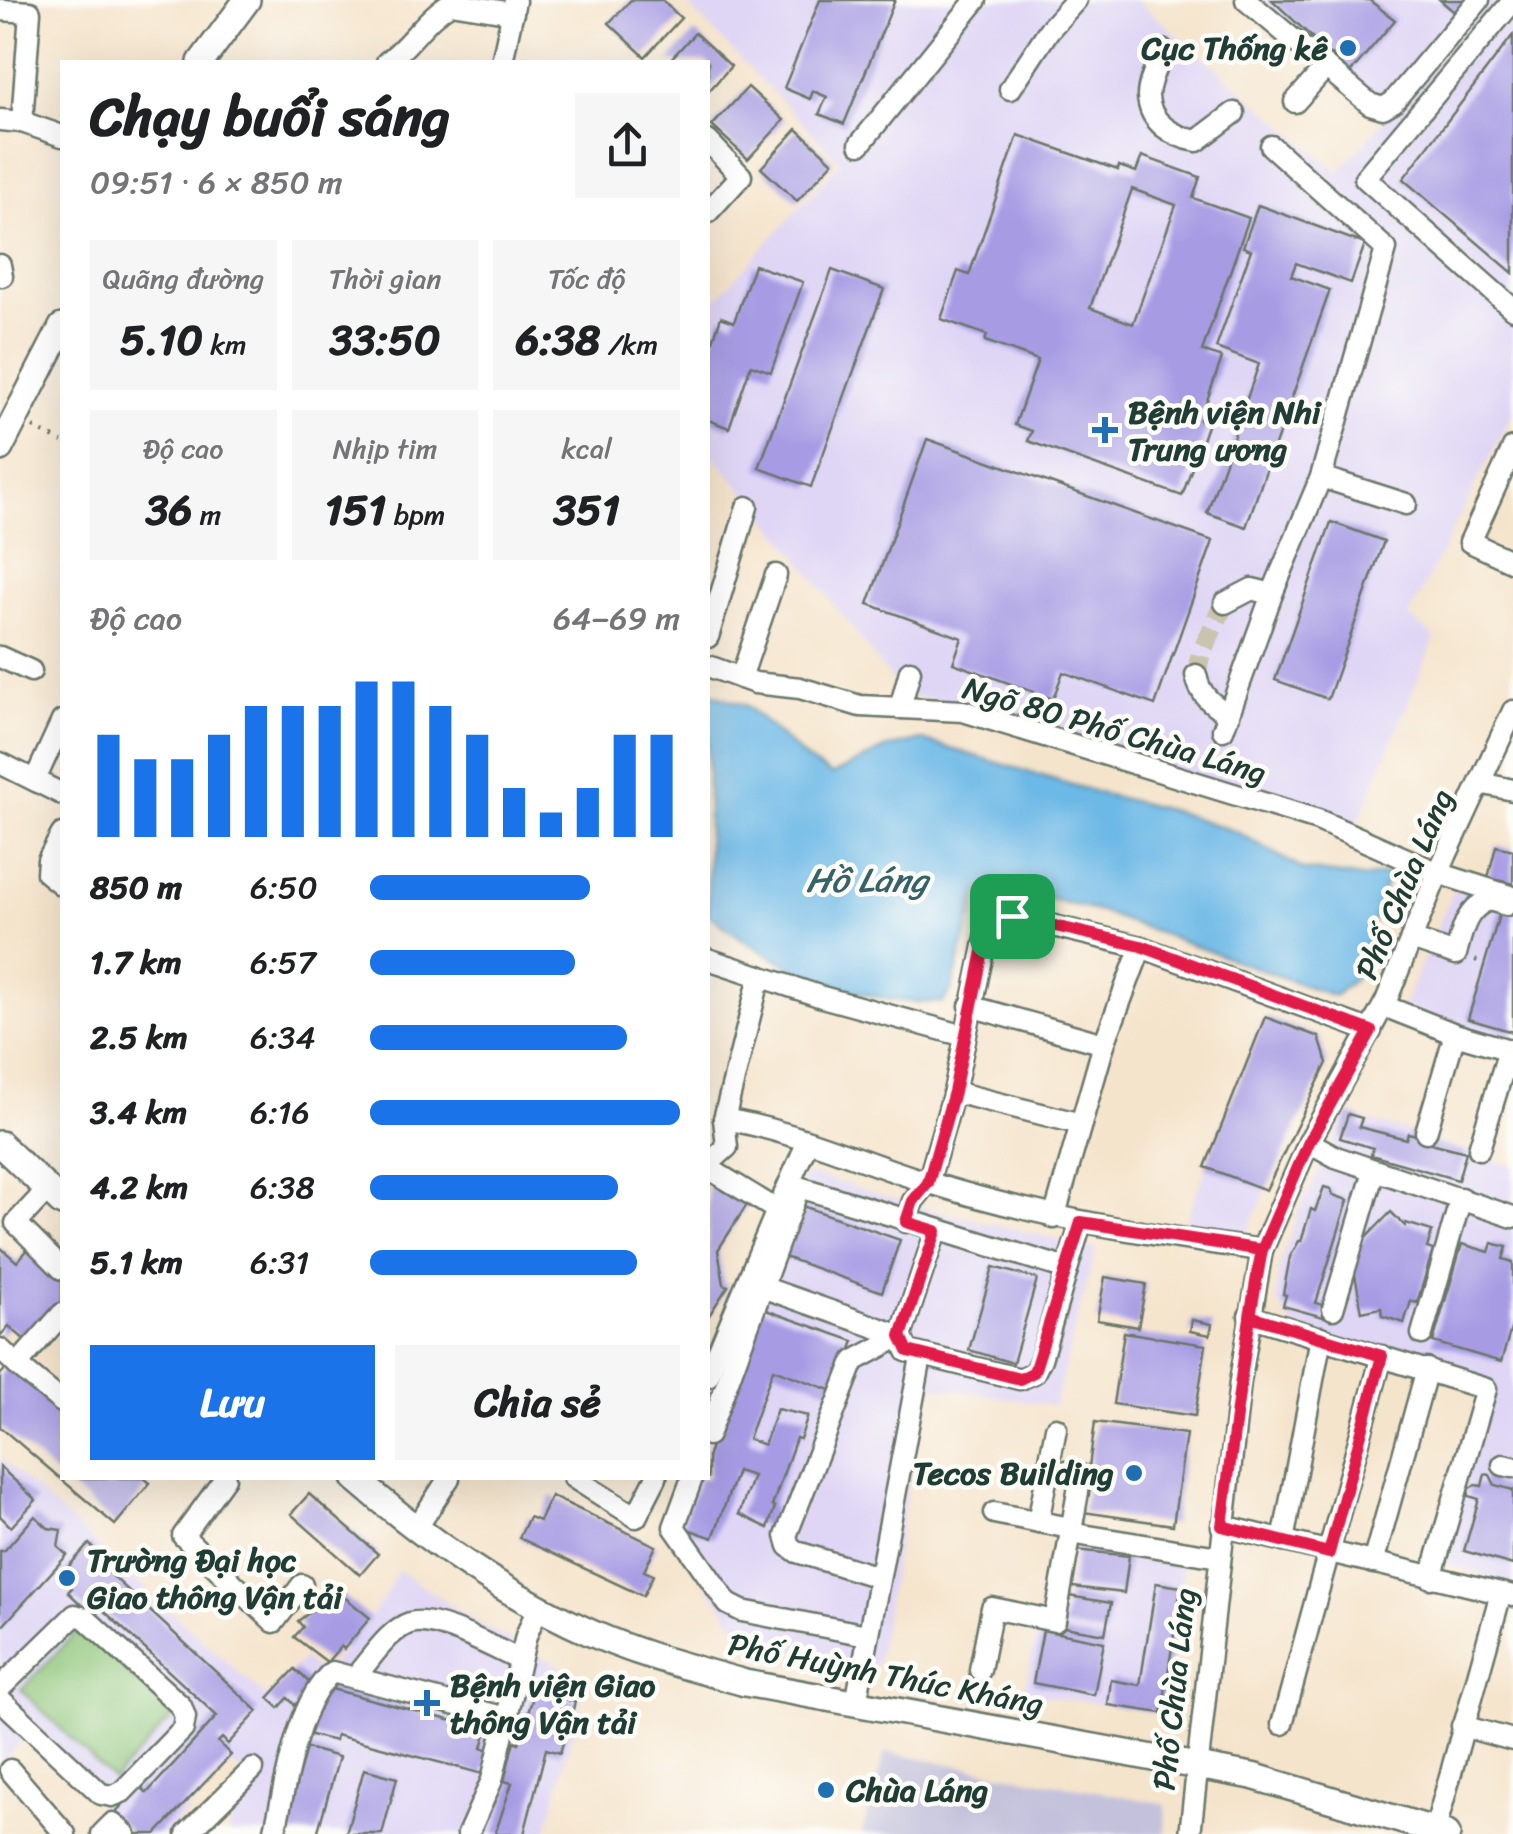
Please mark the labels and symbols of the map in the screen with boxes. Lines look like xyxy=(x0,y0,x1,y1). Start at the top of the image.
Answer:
place label: Cục Thống kê xyxy=(1140,20,1329,77)
marker: Cục Thống kê xyxy=(1337,37,1359,59)
place label: Bệnh viện Nhi Trung ương xyxy=(1128,384,1323,478)
marker: Bệnh viện Nhi Trung ương xyxy=(1092,417,1118,443)
street label: Ngõ 80 Phố Chùa Láng xyxy=(956,660,1274,801)
street label: Phố Chùa Láng xyxy=(1339,779,1470,989)
water label: Hồ Láng xyxy=(806,849,931,911)
pin xyxy=(970,874,1055,959)
place label: Tecos Building xyxy=(913,1445,1114,1502)
marker: Tecos Building xyxy=(1123,1462,1145,1484)
place label: Trường Đại học Giao thông Vận tải xyxy=(87,1532,344,1626)
marker: Trường Đại học Giao thông Vận tải xyxy=(56,1567,78,1589)
street label: Phố Chùa Láng xyxy=(1136,1585,1213,1793)
street label: Phố Huỳnh Thúc Kháng xyxy=(723,1616,1049,1733)
place label: Bệnh viện Giao thông Vận tải xyxy=(450,1657,656,1751)
marker: Bệnh viện Giao thông Vận tải xyxy=(414,1690,440,1716)
place label: Chùa Láng xyxy=(845,1762,989,1819)
marker: Chùa Láng xyxy=(815,1779,837,1801)

